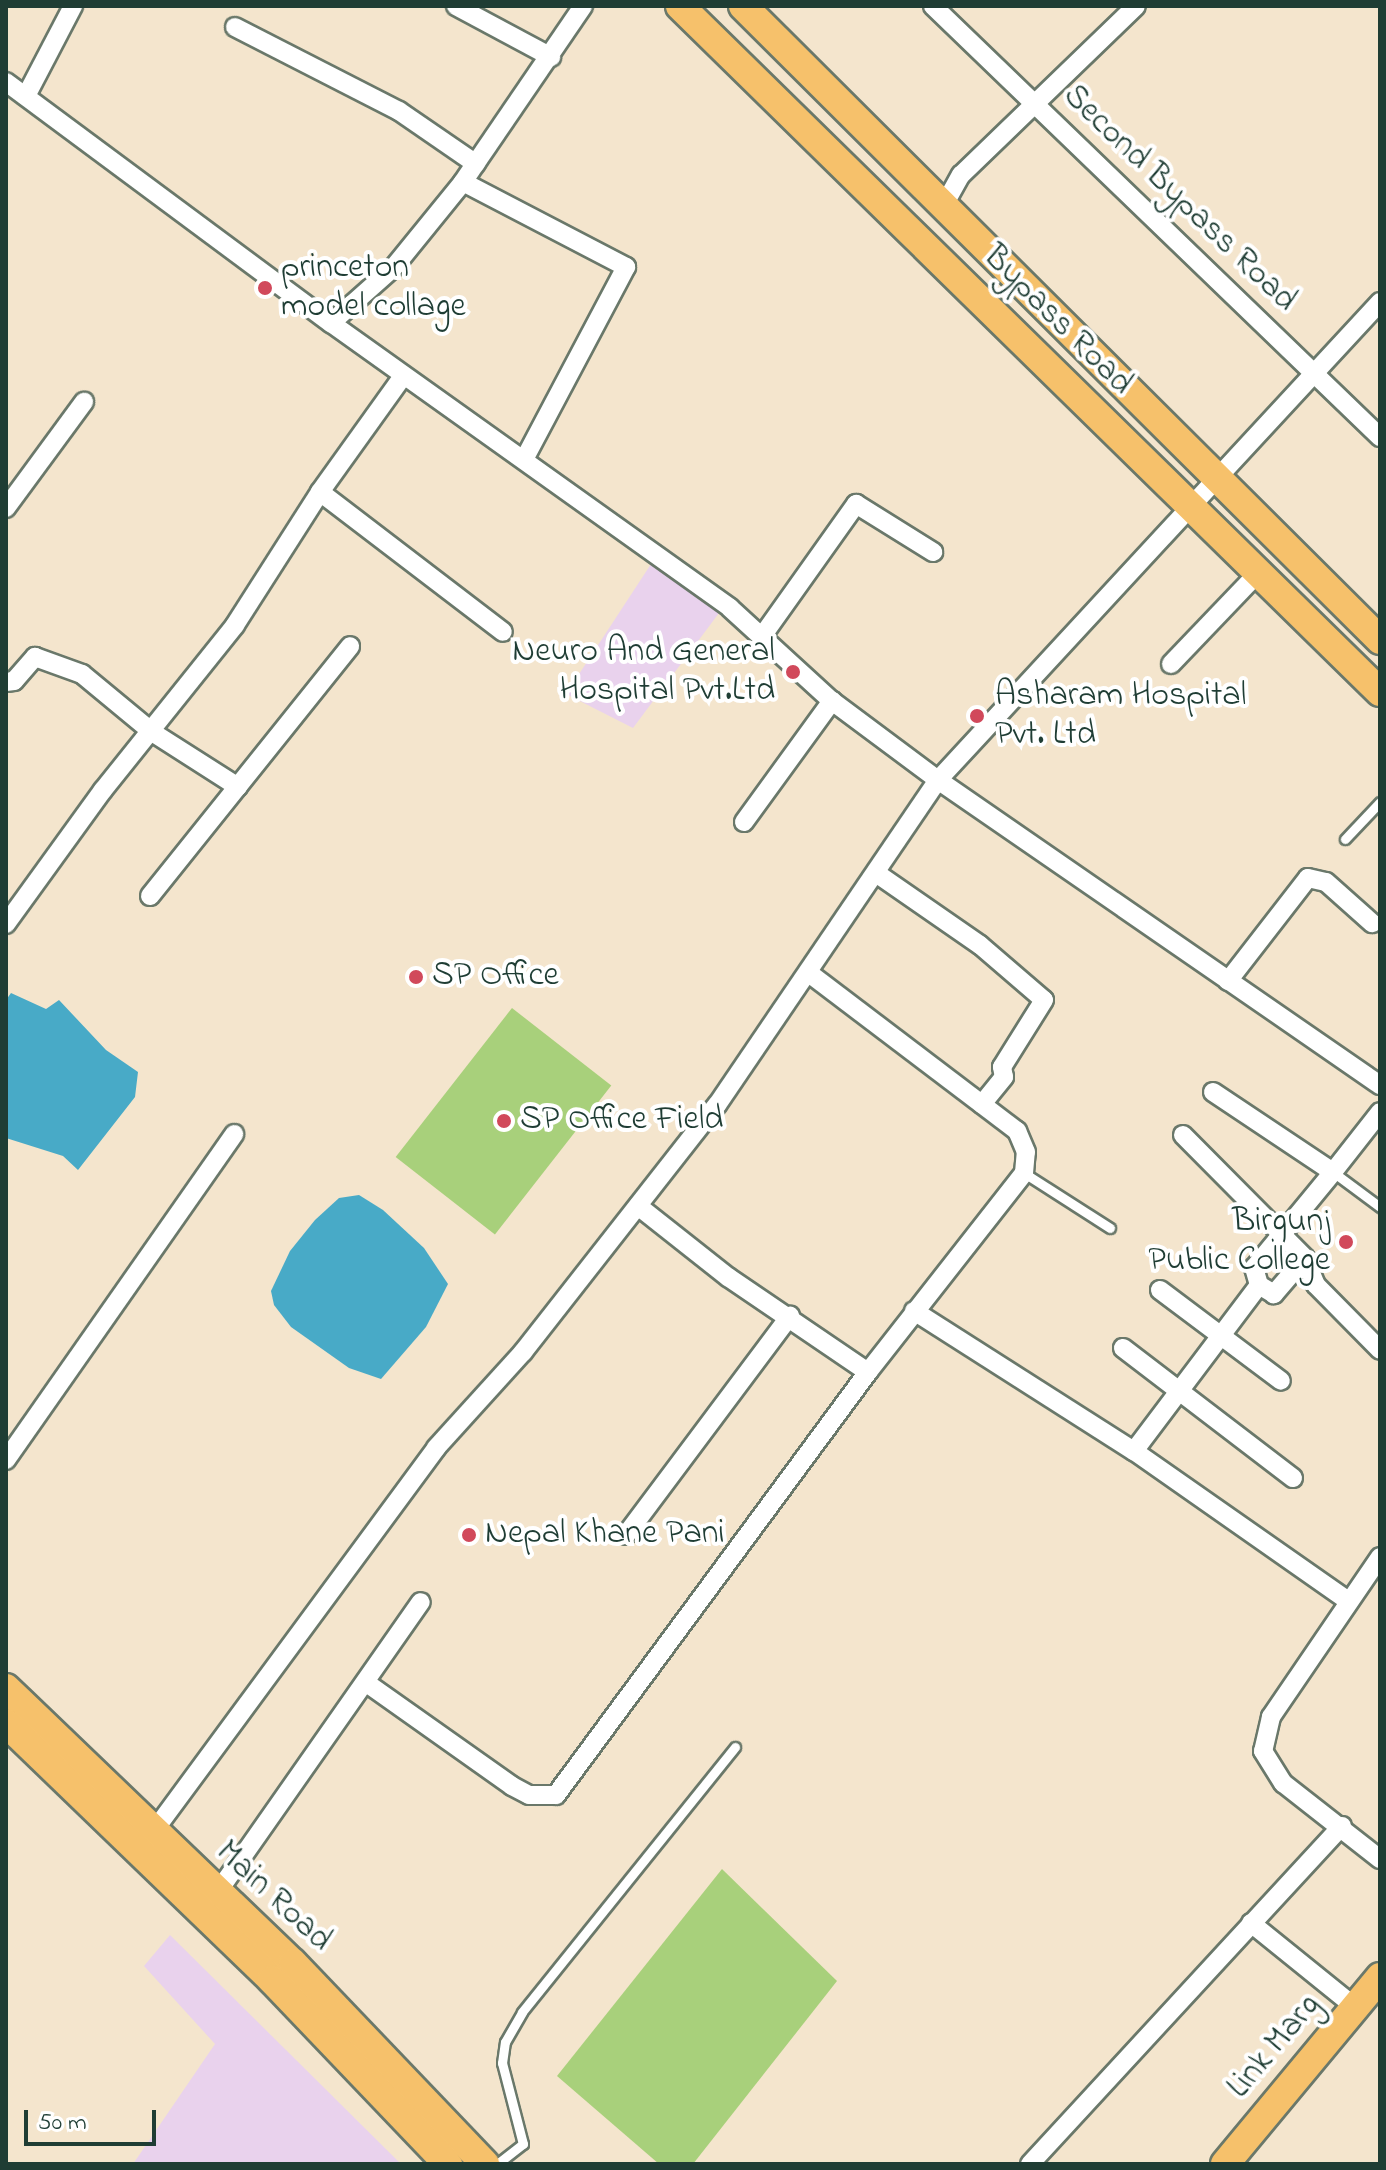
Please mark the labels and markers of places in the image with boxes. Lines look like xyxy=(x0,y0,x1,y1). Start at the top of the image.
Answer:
place label: princeton model collage xyxy=(281,248,466,328)
marker: princeton model collage xyxy=(256,279,274,297)
place label: Neuro And General Hospital Pvt.Ltd xyxy=(512,632,775,712)
marker: Neuro And General Hospital Pvt.Ltd xyxy=(782,661,804,683)
place label: Asharam Hospital Pvt. Ltd xyxy=(995,676,1246,756)
marker: Asharam Hospital Pvt. Ltd xyxy=(966,705,988,727)
place label: SP Office xyxy=(432,957,559,997)
marker: SP Office xyxy=(407,968,425,986)
place label: SP Office Field xyxy=(520,1101,723,1141)
marker: SP Office Field xyxy=(495,1112,513,1130)
place label: Birgunj Public College xyxy=(1148,1202,1330,1282)
marker: Birgunj Public College xyxy=(1337,1233,1355,1251)
place label: Nepal Khane Pani xyxy=(485,1515,725,1555)
marker: Nepal Khane Pani xyxy=(460,1526,478,1544)

